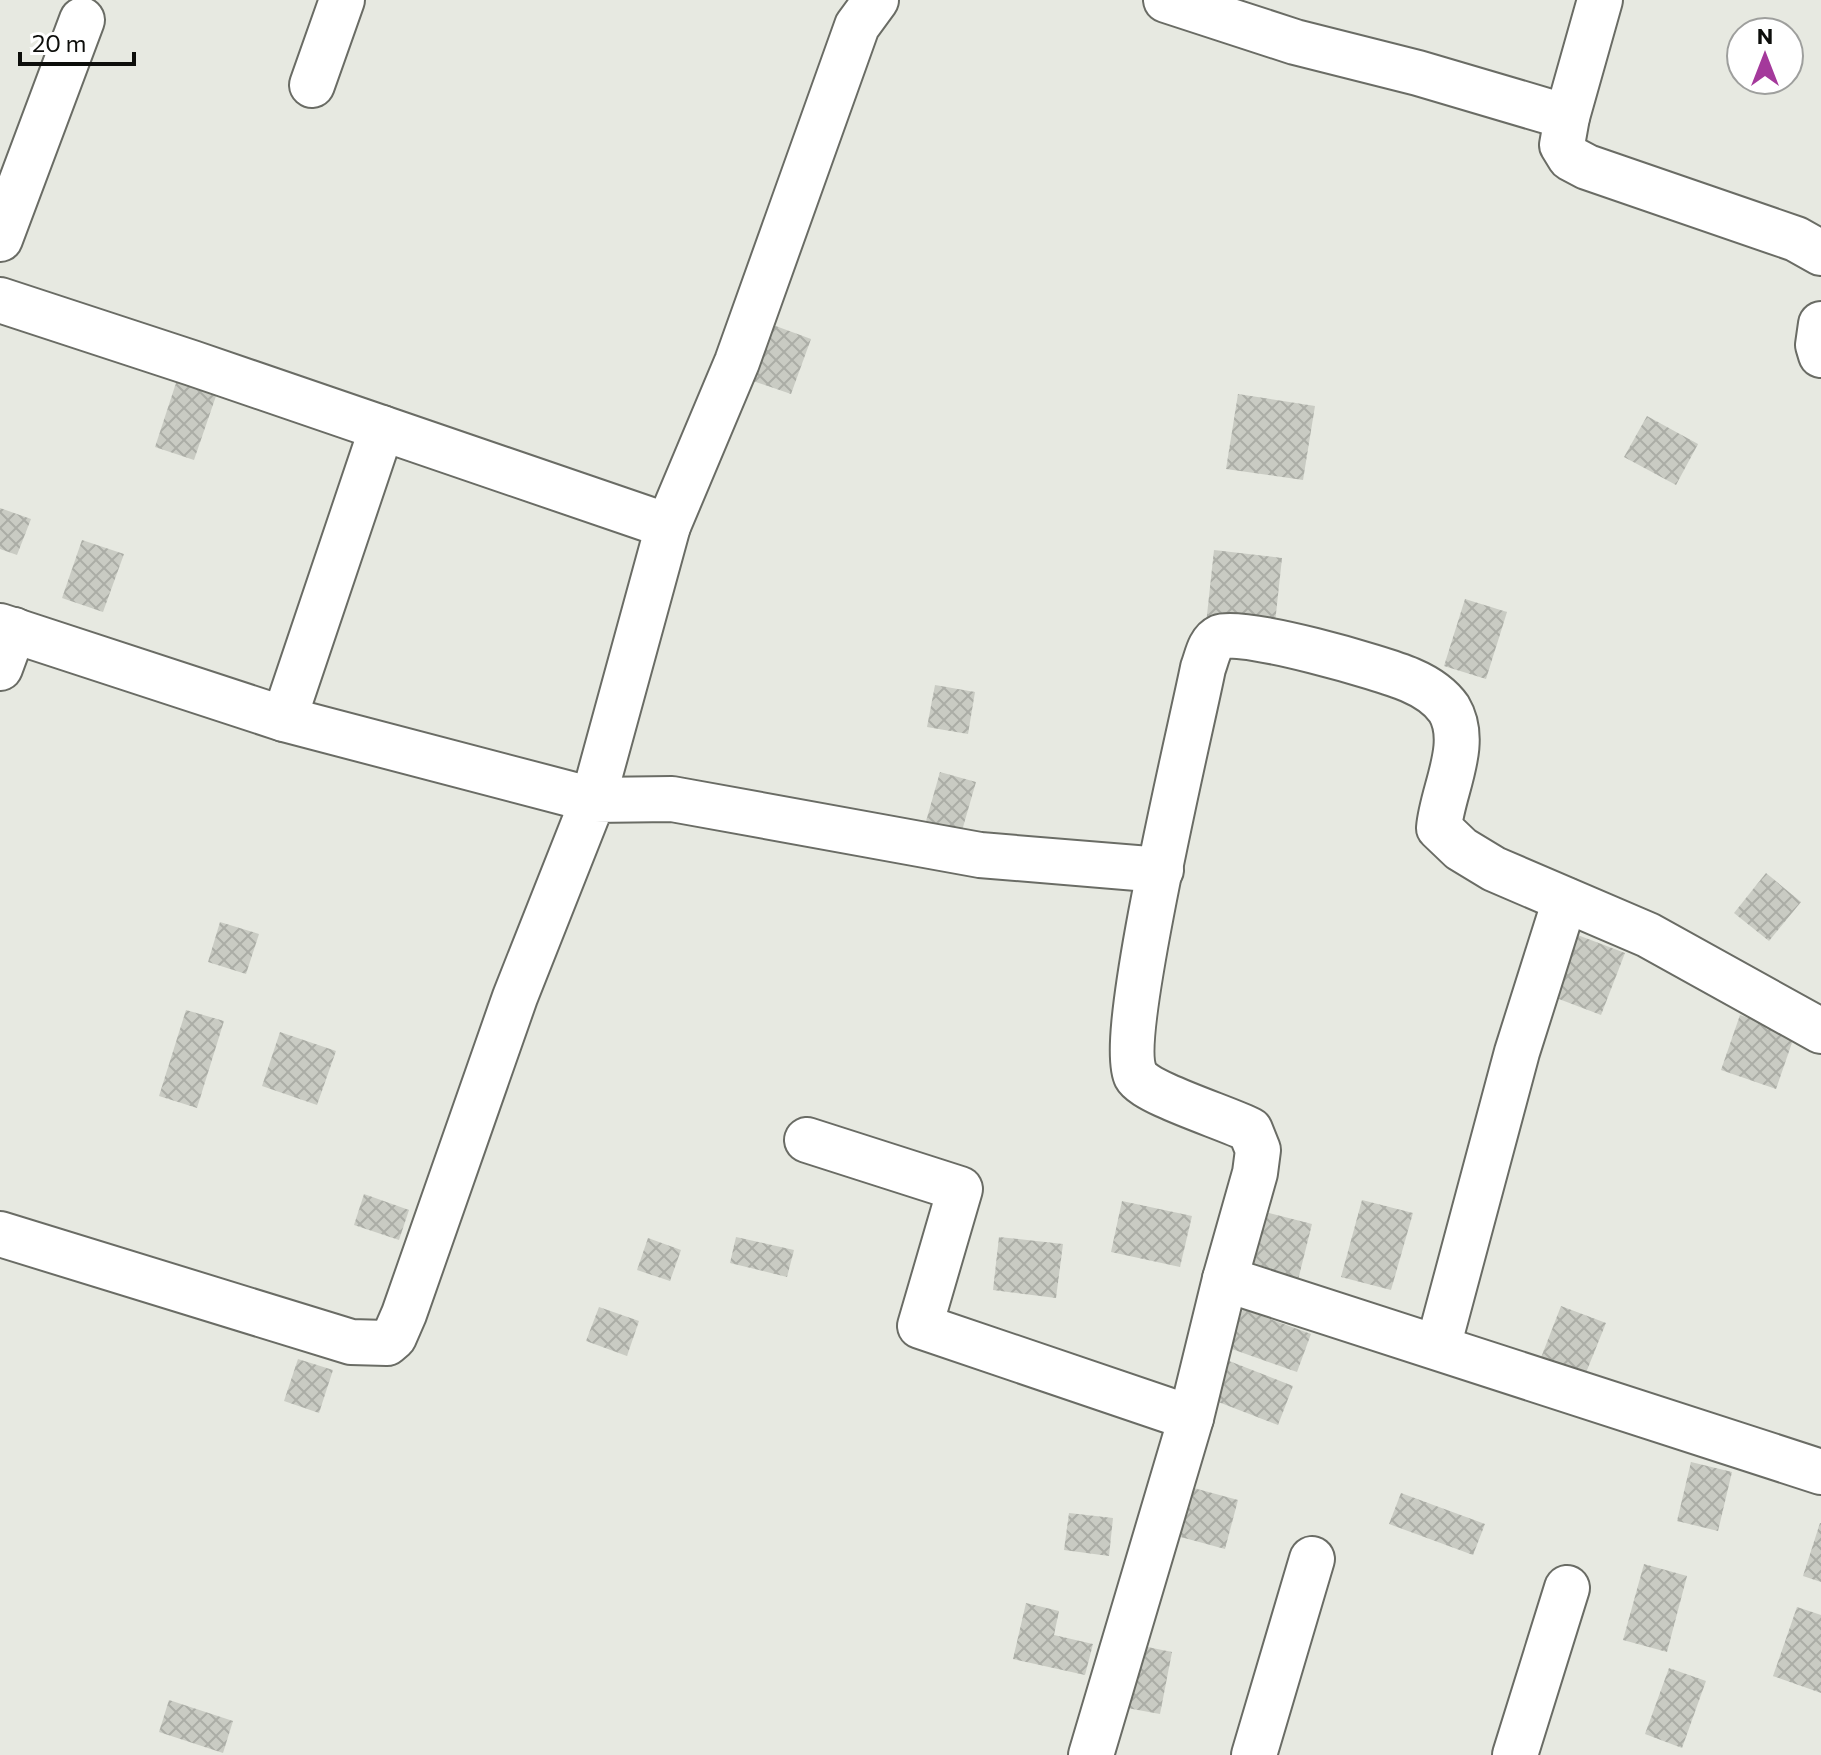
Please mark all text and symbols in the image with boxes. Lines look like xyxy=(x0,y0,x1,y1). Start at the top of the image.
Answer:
scale bar xyxy=(20,16,134,66)
north arrow xyxy=(1725,16,1805,96)
text: N xyxy=(1757,22,1773,49)
text: 20 m xyxy=(32,28,86,57)

